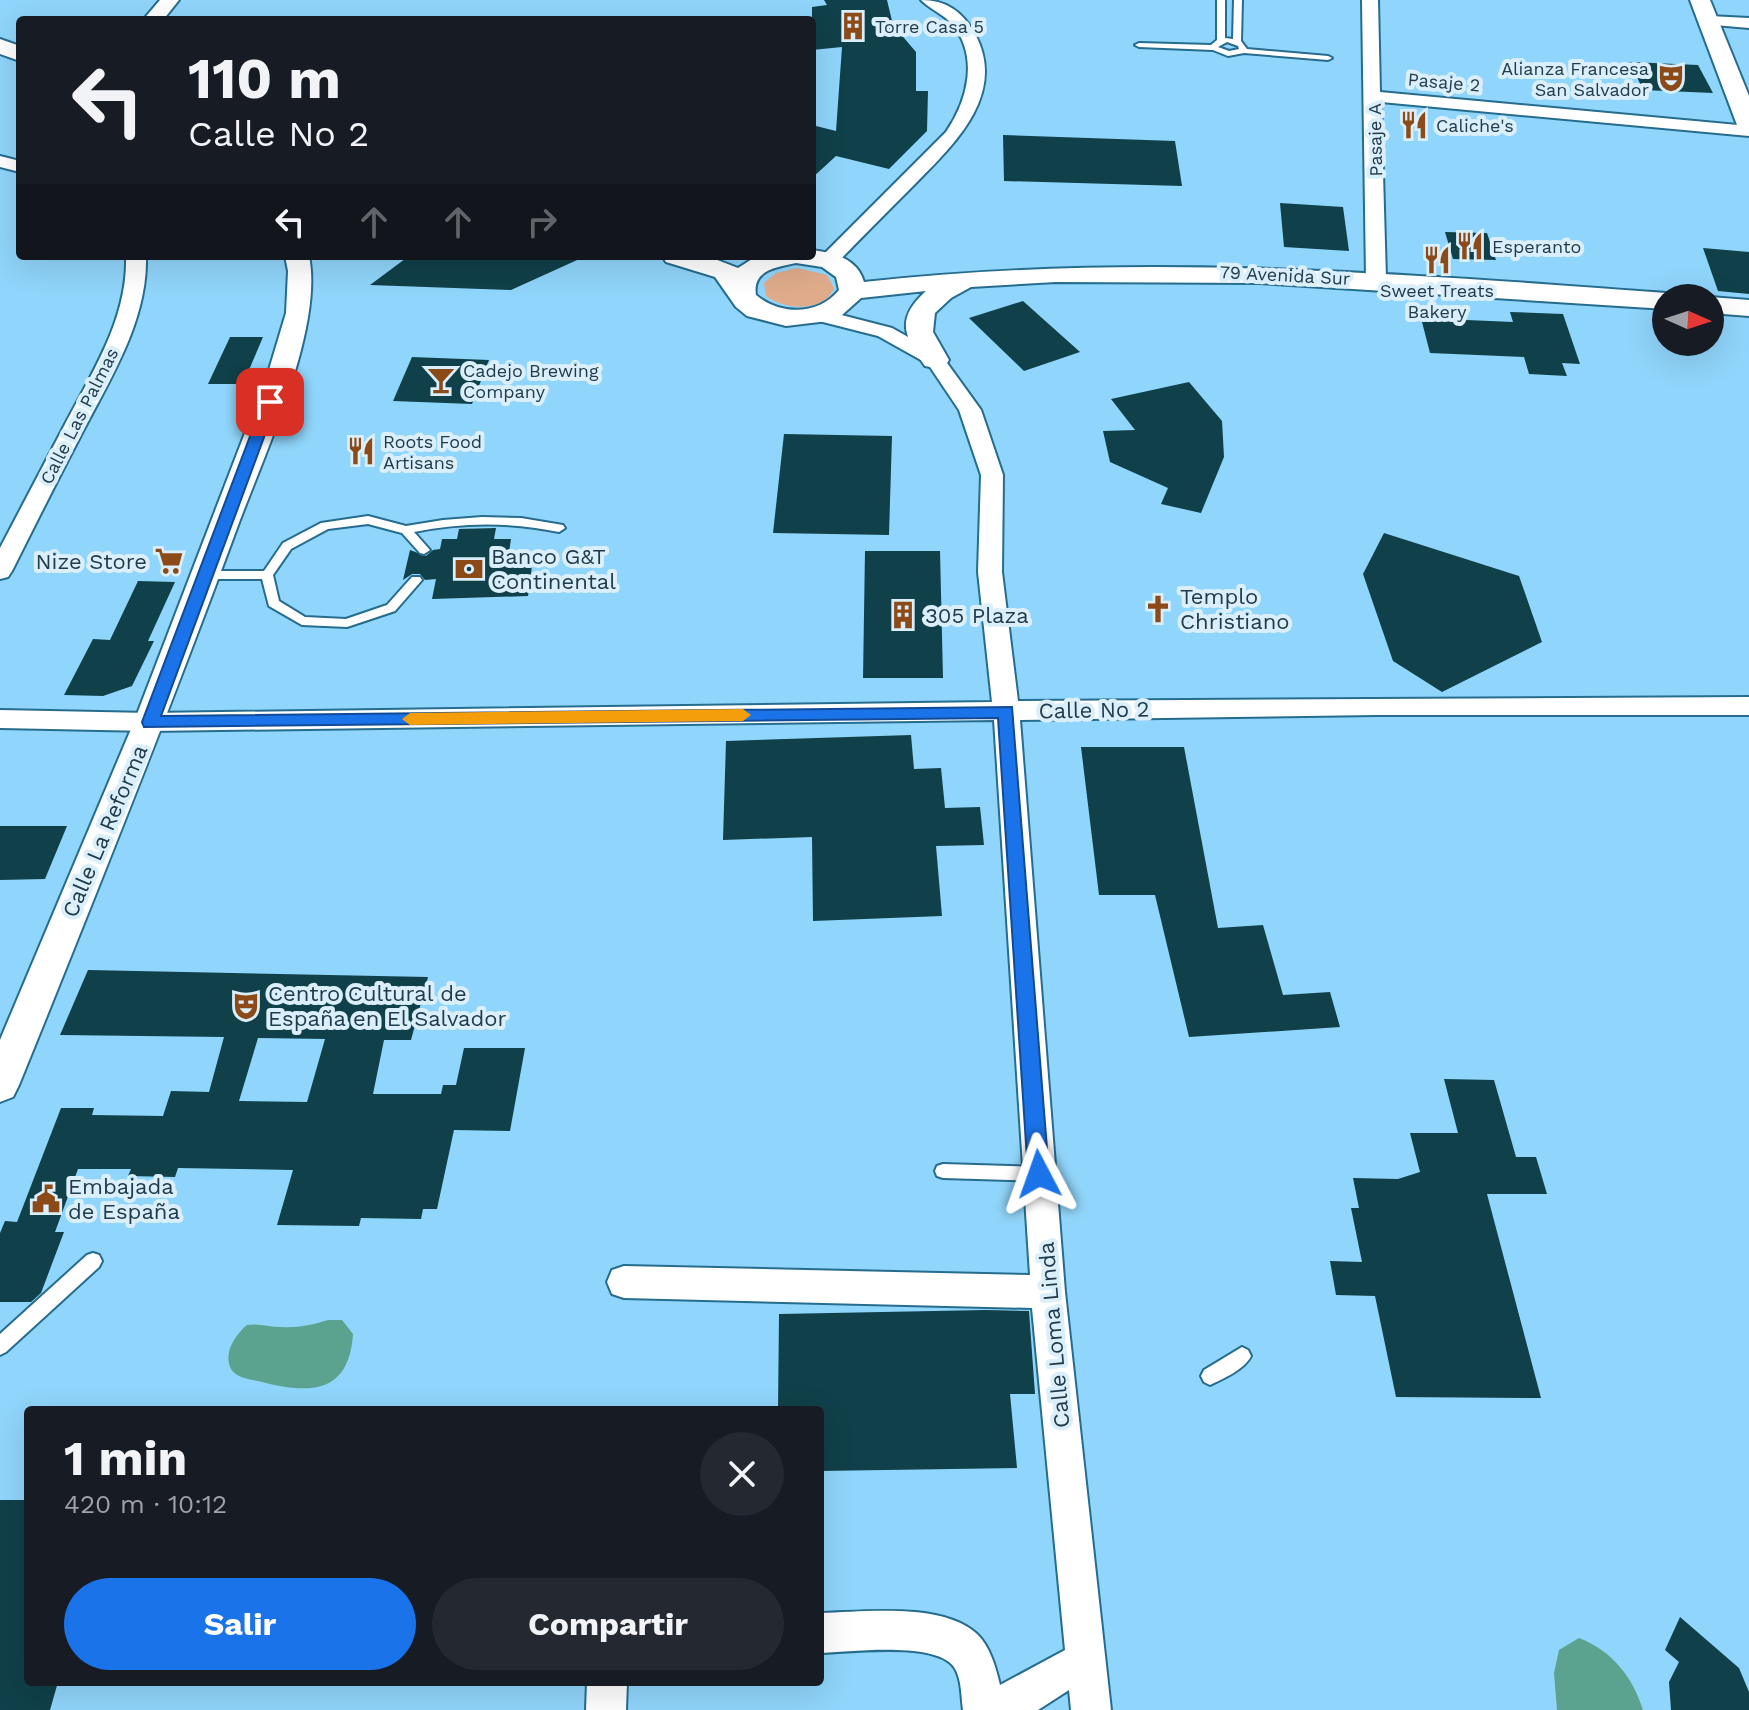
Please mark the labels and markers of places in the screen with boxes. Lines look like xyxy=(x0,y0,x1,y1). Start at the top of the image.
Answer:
building icon: Torre Casa 5 xyxy=(838,11,868,41)
place label: Torre Casa 5 xyxy=(875,16,984,37)
place label: Alianza Francesa San Salvador xyxy=(1501,58,1649,100)
theatre icon: Alianza Francesa San Salvador xyxy=(1656,63,1686,93)
restaurant icon: Caliche's xyxy=(1399,110,1429,140)
place label: Caliche's xyxy=(1436,115,1514,136)
restaurant icon: Esperanto xyxy=(1455,231,1485,261)
place label: Esperanto xyxy=(1492,236,1581,257)
restaurant icon: Sweet Treats Bakery xyxy=(1422,245,1452,275)
place label: Sweet Treats Bakery xyxy=(1380,280,1494,322)
place label: Cadejo Brewing Company xyxy=(463,360,599,402)
bar icon: Cadejo Brewing Company xyxy=(426,365,456,395)
pin xyxy=(236,368,304,436)
place label: Roots Food Artisans xyxy=(383,431,482,473)
restaurant icon: Roots Food Artisans xyxy=(346,436,376,466)
place label: Banco G&T Continental xyxy=(491,544,616,594)
supermarket icon: Nize Store xyxy=(154,546,184,576)
place label: Nize Store xyxy=(35,549,147,574)
bank icon: Banco G&T Continental xyxy=(454,554,484,584)
place label: Templo Christiano xyxy=(1180,584,1289,634)
church icon: Templo Christiano xyxy=(1143,594,1173,624)
building icon: 305 Plaza xyxy=(888,600,918,630)
place label: 305 Plaza xyxy=(925,603,1029,628)
place label: Centro Cultural de España en El Salvador xyxy=(268,981,506,1031)
theatre icon: Centro Cultural de España en El Salvador xyxy=(231,991,261,1021)
place label: Embajada de España xyxy=(68,1174,180,1224)
public building icon: Embajada de España xyxy=(31,1184,61,1214)

